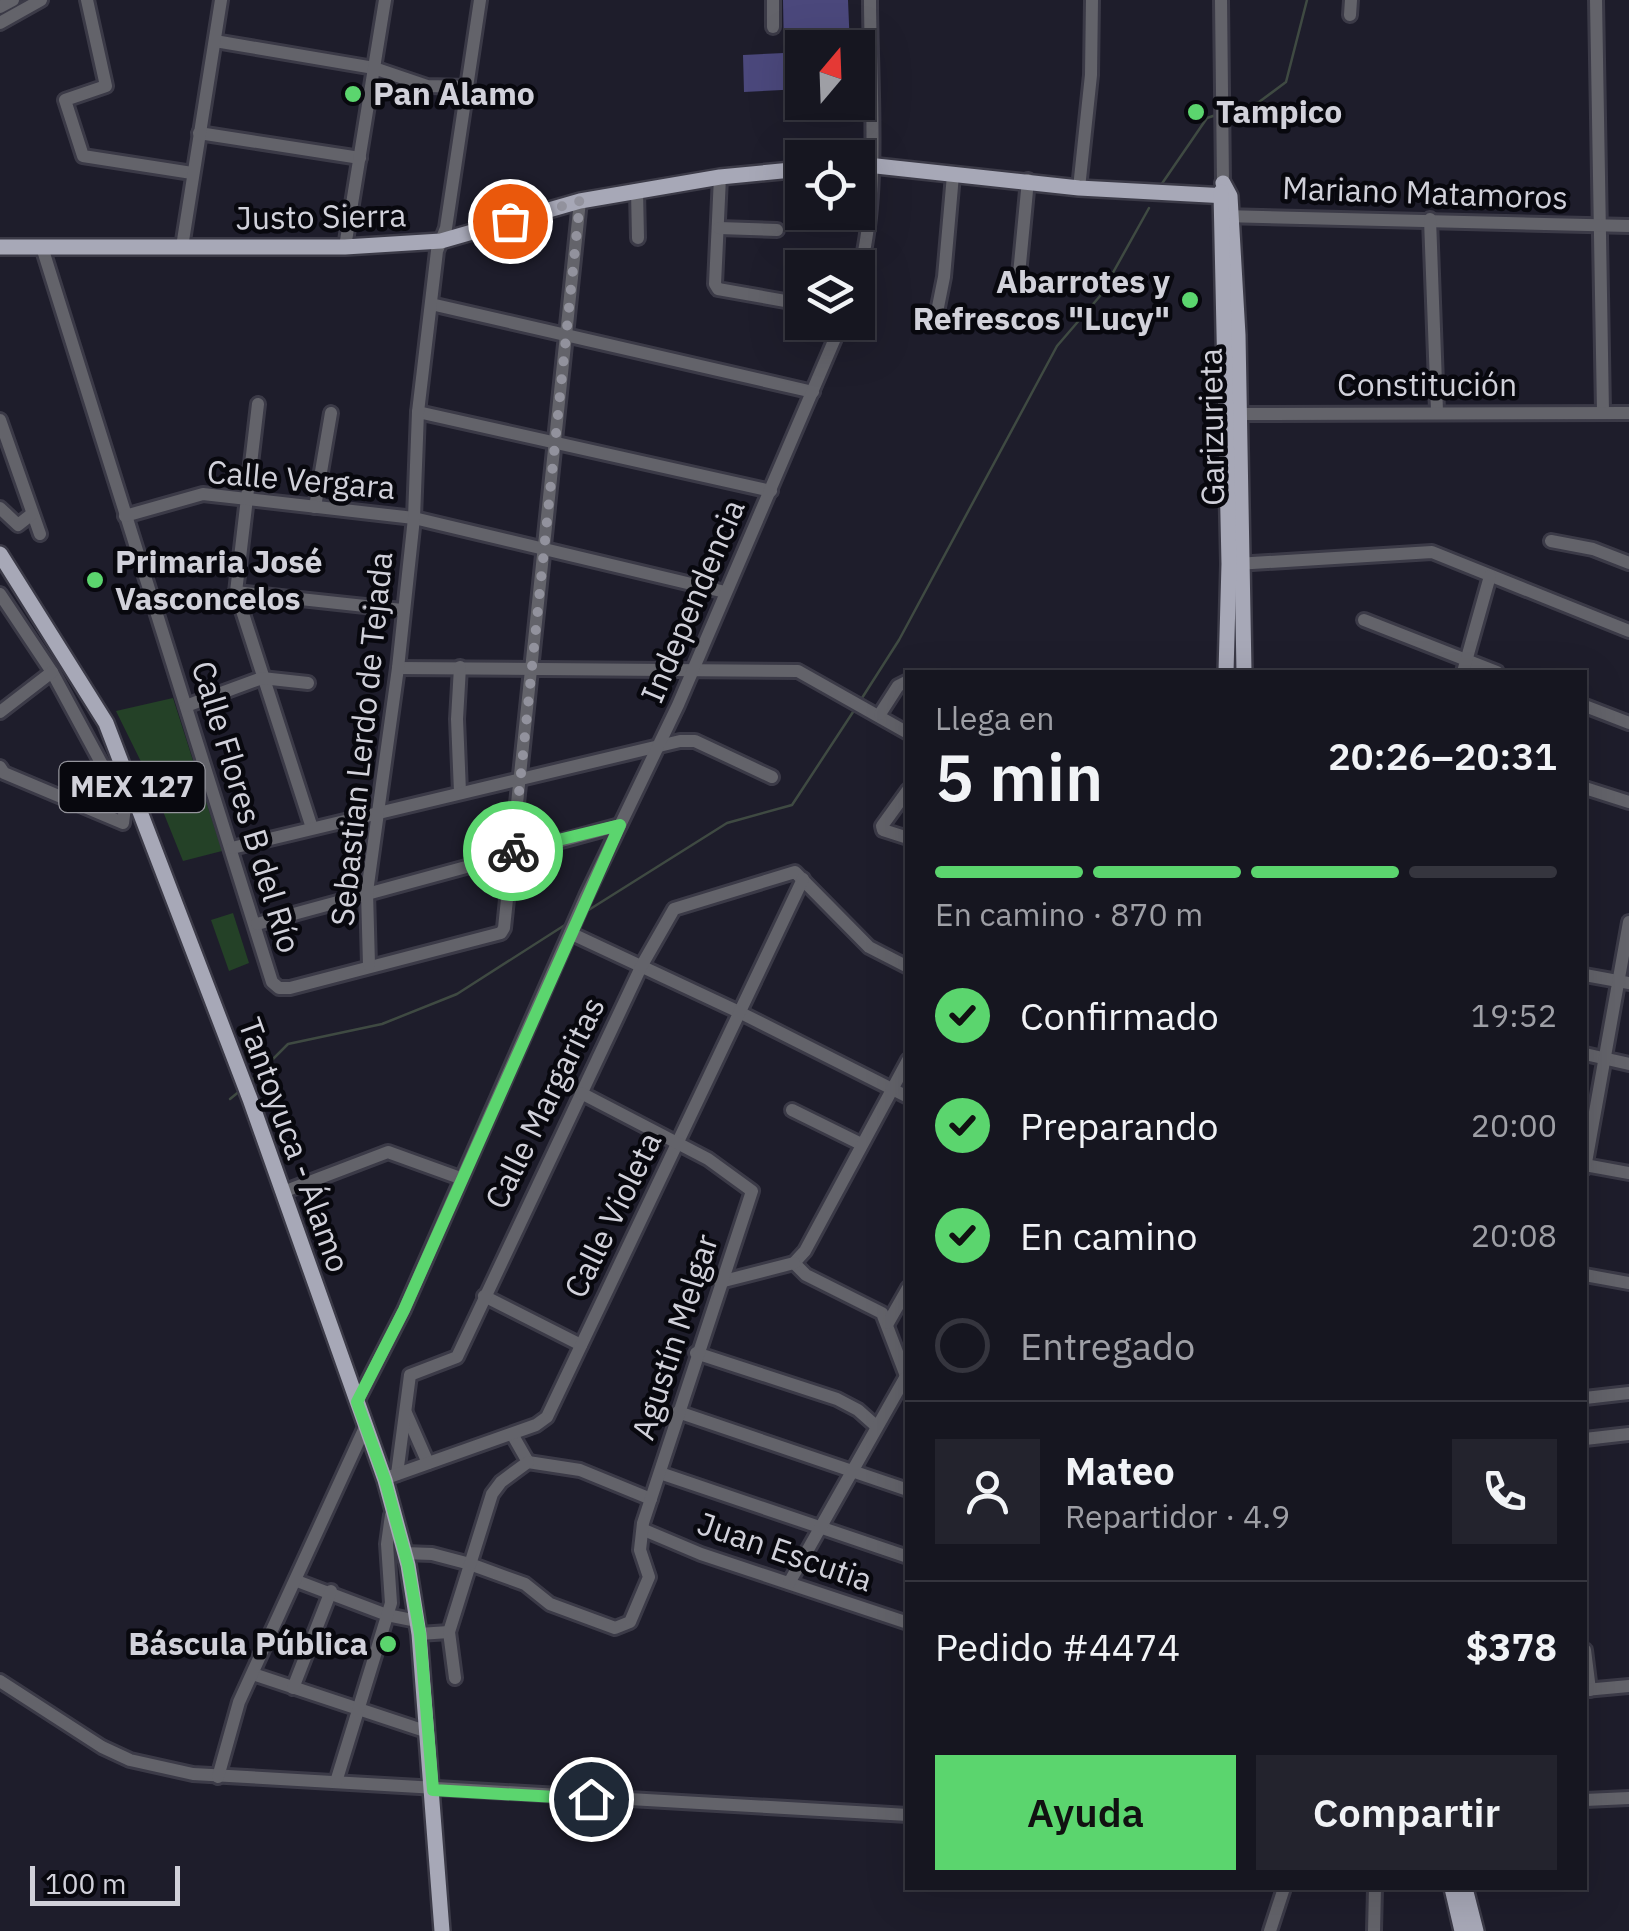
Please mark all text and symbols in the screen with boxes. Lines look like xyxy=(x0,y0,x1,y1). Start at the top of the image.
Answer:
north arrow xyxy=(785,30,875,120)
map controls xyxy=(785,30,875,340)
place label: Pan Alamo xyxy=(373,72,535,114)
marker: Pan Alamo xyxy=(342,83,364,105)
place label: Tampico xyxy=(1216,90,1342,132)
marker: Tampico xyxy=(1185,101,1207,123)
button: locate xyxy=(785,140,875,230)
street label: Mariano Matamoros xyxy=(1281,166,1569,218)
pin xyxy=(468,179,553,264)
street label: Justo Sierra xyxy=(235,194,407,238)
icon: bag xyxy=(483,194,538,249)
button: layers xyxy=(785,250,875,340)
place label: Abarrotes y Refrescos "Lucy" xyxy=(913,260,1170,339)
marker: Abarrotes y Refrescos "Lucy" xyxy=(1179,289,1201,311)
street label: Garizurieta xyxy=(1189,348,1233,506)
street label: Constitución xyxy=(1337,363,1517,405)
street label: Calle Vergara xyxy=(205,450,397,508)
street label: Independencia xyxy=(630,493,754,709)
place label: Primaria José Vasconcelos xyxy=(115,540,322,619)
street label: Sebastian Lerdo de Tejada xyxy=(320,550,402,928)
marker: Primaria José Vasconcelos xyxy=(84,569,106,591)
street label: Calle Flores B del Río xyxy=(183,656,311,958)
text: Llega en xyxy=(935,697,1055,739)
text: 20:26–20:31 xyxy=(1328,731,1557,780)
text: 5 min xyxy=(935,734,1103,819)
road number: MEX 127 xyxy=(59,762,204,812)
courier xyxy=(463,801,563,901)
icon: bike xyxy=(486,824,541,879)
text: En camino · 870 m xyxy=(935,893,1203,935)
icon: check xyxy=(935,988,990,1043)
street label: Calle Margaritas xyxy=(475,990,614,1216)
text: Confirmado xyxy=(1020,991,1219,1040)
text: 19:52 xyxy=(1471,994,1557,1036)
street label: Tantoyuca - Álamo xyxy=(229,1012,360,1278)
icon: check xyxy=(935,1098,990,1153)
text: Preparando xyxy=(1020,1101,1219,1150)
text: 20:00 xyxy=(1471,1104,1557,1146)
street label: Calle Violeta xyxy=(554,1125,670,1304)
icon: check xyxy=(935,1208,990,1263)
text: En camino xyxy=(1020,1211,1198,1260)
text: 20:08 xyxy=(1471,1214,1557,1256)
street label: Agustín Melgar xyxy=(621,1228,727,1445)
text: Entregado xyxy=(1020,1321,1195,1370)
button: person xyxy=(935,1439,1040,1544)
button: phone xyxy=(1452,1439,1557,1544)
text: Mateo xyxy=(1065,1446,1175,1495)
text: Repartidor · 4.9 xyxy=(1065,1495,1290,1537)
street label: Juan Escutia xyxy=(692,1502,878,1601)
place label: Báscula Pública xyxy=(128,1622,368,1664)
text: Pedido #4474 xyxy=(935,1622,1180,1671)
text: $378 xyxy=(1466,1622,1557,1671)
marker: Báscula Pública xyxy=(377,1633,399,1655)
button: Ayuda xyxy=(935,1755,1236,1870)
button: Compartir xyxy=(1256,1755,1557,1870)
pin xyxy=(549,1757,634,1842)
icon: home xyxy=(564,1772,619,1827)
scale bar xyxy=(30,1861,180,1906)
text: 100 m xyxy=(45,1865,126,1902)

